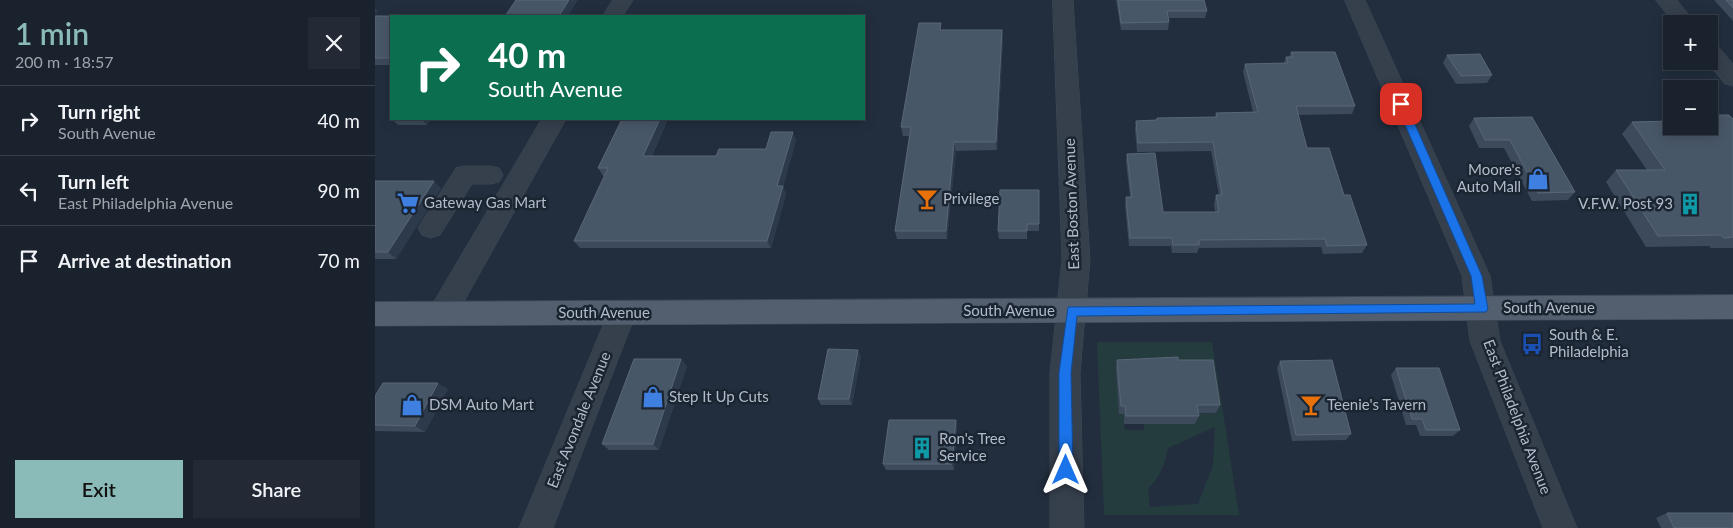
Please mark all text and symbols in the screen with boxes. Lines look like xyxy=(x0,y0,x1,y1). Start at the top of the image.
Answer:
text: 1 min xyxy=(15,15,89,51)
map controls xyxy=(1663,15,1718,135)
button: + xyxy=(1663,15,1718,70)
button: close xyxy=(308,17,360,69)
text: 40 m xyxy=(488,33,566,75)
icon: right xyxy=(405,35,470,100)
text: 200 m · 18:57 xyxy=(15,52,114,71)
text: South Avenue xyxy=(488,75,623,102)
button: − xyxy=(1663,80,1718,135)
pin xyxy=(1380,83,1422,125)
icon: arrive xyxy=(1387,90,1415,118)
text: Turn right xyxy=(58,100,140,123)
icon: right xyxy=(15,107,43,135)
text: 40 m xyxy=(317,109,360,132)
text: South Avenue xyxy=(58,123,156,142)
street label: East Boston Avenue xyxy=(1060,138,1082,270)
place label: Moore's Auto Mall xyxy=(1457,160,1521,195)
shop icon: Moore's Auto Mall xyxy=(1525,166,1551,192)
text: Turn left xyxy=(58,170,129,193)
icon: left xyxy=(15,177,43,205)
text: 90 m xyxy=(317,179,360,202)
bar icon: Privilege xyxy=(914,186,940,212)
place label: Privilege xyxy=(943,189,999,207)
supermarket icon: Gateway Gas Mart xyxy=(395,190,421,216)
building icon: V.F.W. Post 93 xyxy=(1677,191,1703,217)
text: East Philadelphia Avenue xyxy=(58,193,233,212)
place label: Gateway Gas Mart xyxy=(424,193,547,211)
place label: V.F.W. Post 93 xyxy=(1578,194,1673,212)
icon: arrive xyxy=(15,247,43,275)
text: Arrive at destination xyxy=(58,249,231,272)
text: 70 m xyxy=(317,249,360,272)
street label: South Avenue xyxy=(1503,298,1595,316)
street label: South Avenue xyxy=(963,301,1055,319)
street label: South Avenue xyxy=(558,303,650,321)
place label: South & E. Philadelphia xyxy=(1549,325,1629,360)
bus stop icon: South & E. Philadelphia xyxy=(1519,331,1545,357)
street label: East Philadelphia Avenue xyxy=(1480,337,1556,497)
street label: East Avondale Avenue xyxy=(542,349,614,490)
shop icon: Step It Up Cuts xyxy=(640,384,666,410)
place label: Step It Up Cuts xyxy=(669,387,769,405)
shop icon: DSM Auto Mart xyxy=(399,392,425,418)
bar icon: Teenie's Tavern xyxy=(1298,392,1324,418)
place label: DSM Auto Mart xyxy=(429,395,534,413)
place label: Teenie's Tavern xyxy=(1327,395,1426,413)
place label: Ron's Tree Service xyxy=(939,429,1006,464)
building icon: Ron's Tree Service xyxy=(909,435,935,461)
position arrow xyxy=(1039,443,1091,495)
button: Exit xyxy=(15,460,183,518)
button: Share xyxy=(193,460,360,518)

